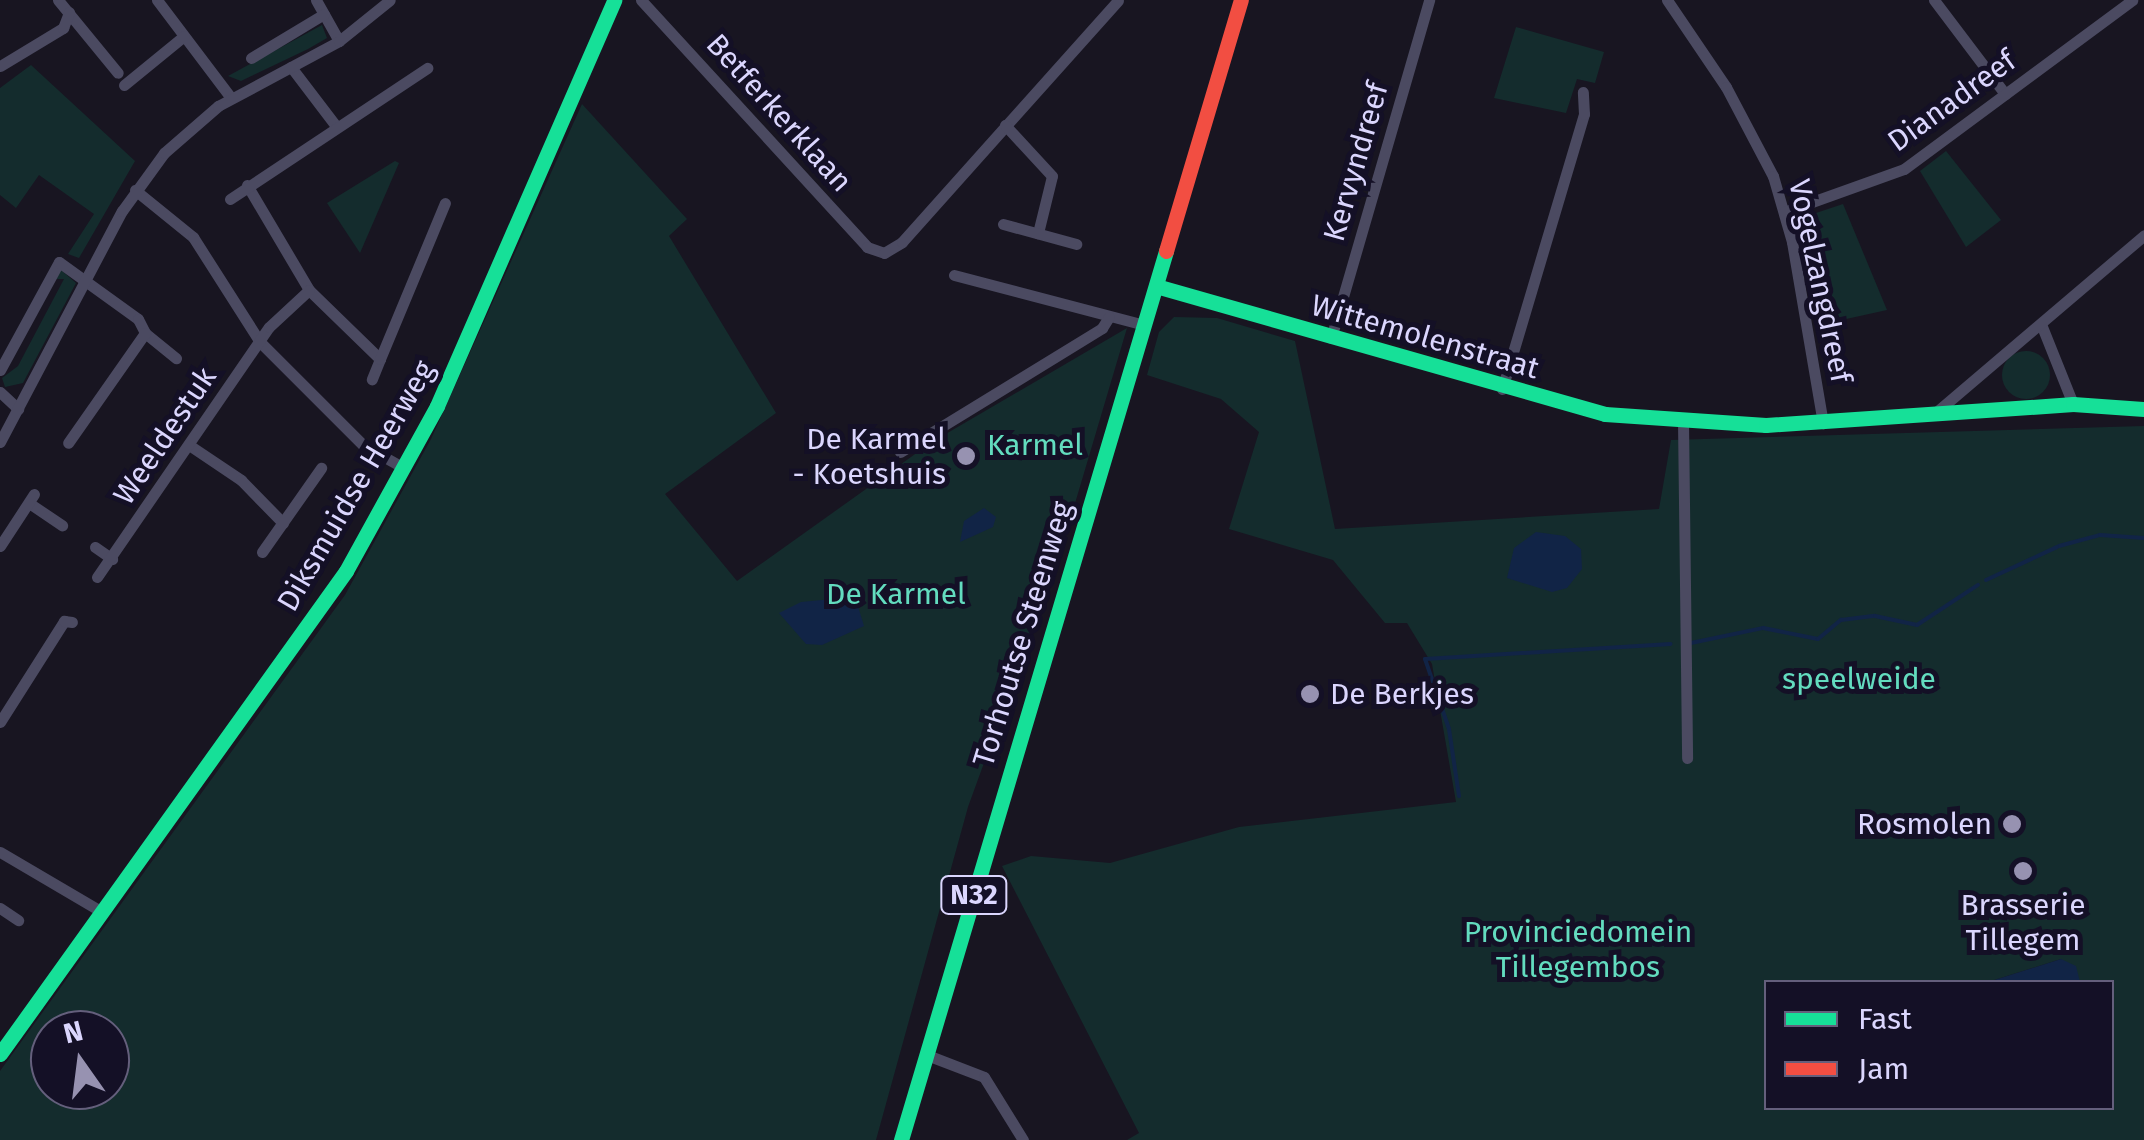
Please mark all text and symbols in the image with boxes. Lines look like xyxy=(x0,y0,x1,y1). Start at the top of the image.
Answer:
street label: Betferkerklaan xyxy=(699,27,859,199)
street label: Dianadreef xyxy=(1881,43,2023,159)
street label: Kervyndreef xyxy=(1316,78,1396,246)
street label: Vogelzangdreef xyxy=(1781,176,1859,386)
street label: Wittemolenstraat xyxy=(1307,287,1543,387)
street label: Diksmuidse Heerweg xyxy=(270,354,442,618)
street label: Weeldestuk xyxy=(106,361,224,511)
place label: De Karmel - Koetshuis xyxy=(792,421,946,492)
park label: Karmel xyxy=(987,427,1083,463)
marker: De Karmel - Koetshuis xyxy=(955,445,977,467)
street label: Torhoutse Steenweg xyxy=(966,497,1080,771)
park label: De Karmel xyxy=(826,576,966,612)
park label: speelweide xyxy=(1782,661,1936,697)
place label: De Berkjes xyxy=(1330,676,1474,712)
marker: De Berkjes xyxy=(1299,683,1321,705)
place label: Rosmolen xyxy=(1857,806,1992,842)
marker: Rosmolen xyxy=(2001,813,2023,835)
marker: Brasserie Tillegem xyxy=(2012,860,2034,882)
road number: N32 xyxy=(939,872,1009,918)
place label: Brasserie Tillegem xyxy=(1960,887,2086,958)
park label: Provinciedomein Tillegembos xyxy=(1464,914,1692,984)
legend xyxy=(1764,980,2114,1110)
text: Fast xyxy=(1858,1001,1912,1037)
north arrow xyxy=(30,1010,130,1110)
text: N xyxy=(60,1014,86,1051)
text: Jam xyxy=(1858,1051,1909,1087)

